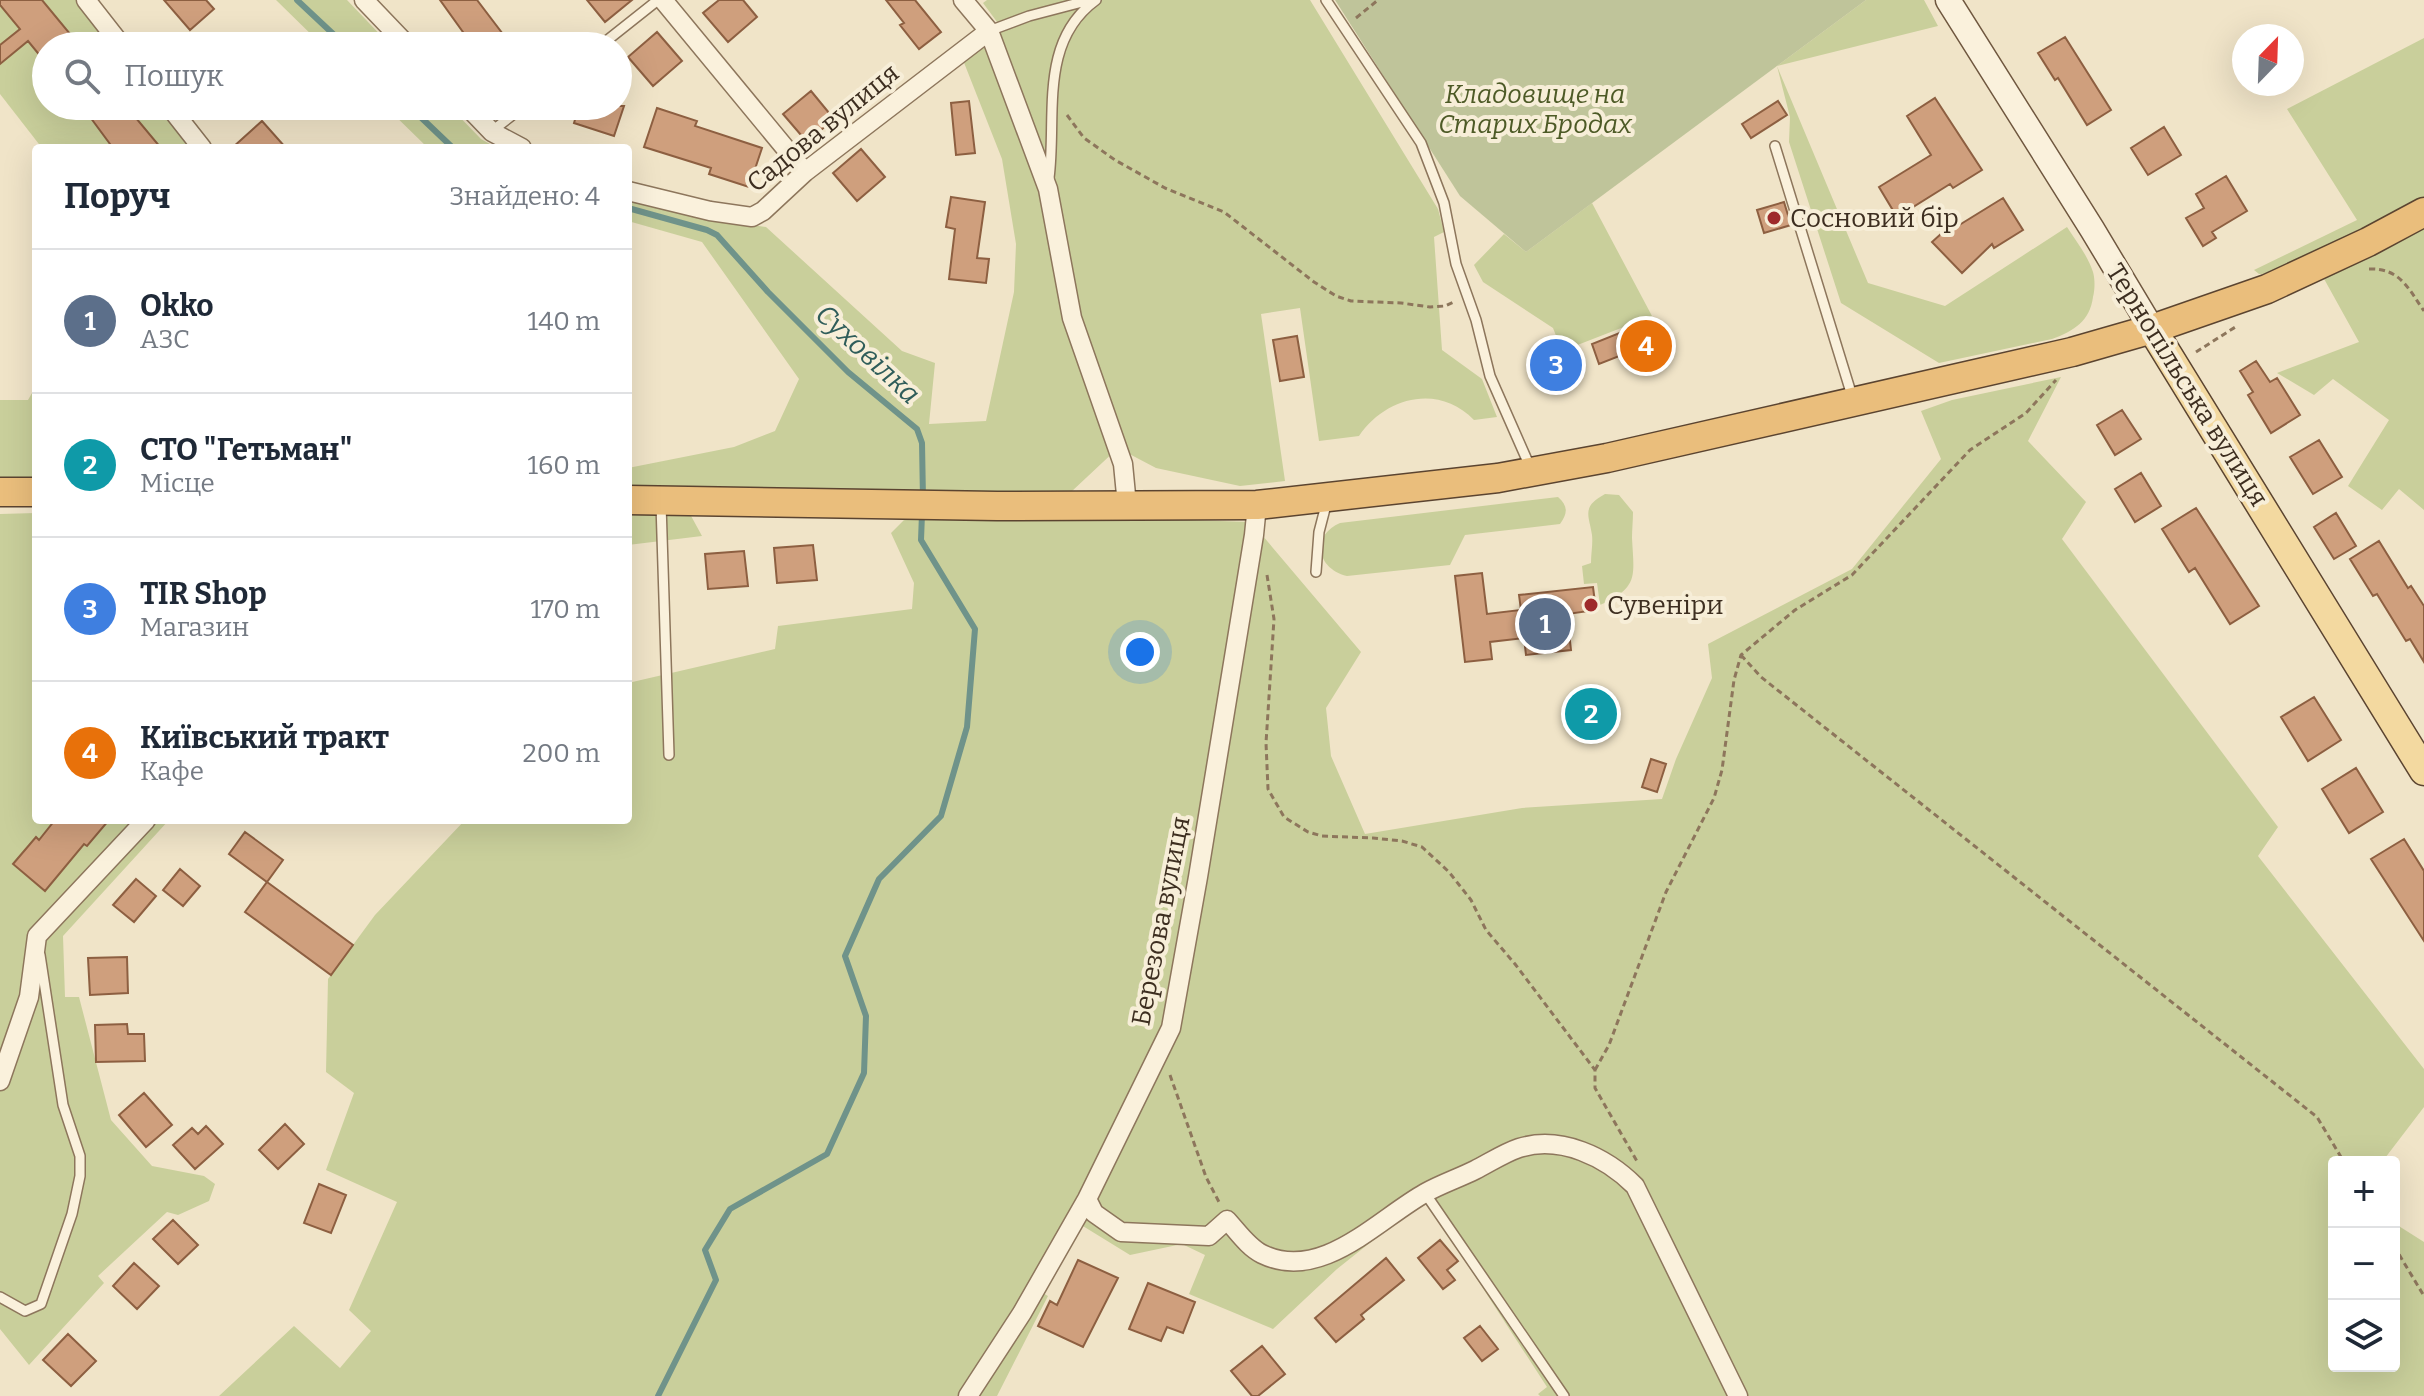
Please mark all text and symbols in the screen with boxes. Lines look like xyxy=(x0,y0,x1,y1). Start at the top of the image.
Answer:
north arrow xyxy=(2232,24,2304,96)
search box xyxy=(32,32,632,120)
icon: search xyxy=(60,54,104,98)
street label: Садова вулиця xyxy=(741,57,905,199)
text: Пошук xyxy=(124,58,224,94)
park label: Кладовище на Старих Бродах xyxy=(1438,79,1633,140)
text: Поруч xyxy=(64,176,171,217)
text: Знайдено: 4 xyxy=(449,181,600,212)
place label: Сосновий бір xyxy=(1790,203,1959,234)
marker: Сосновий бір xyxy=(1765,209,1783,227)
street label: Тернопільська вулиця xyxy=(2100,258,2274,512)
text: Okko xyxy=(140,288,214,324)
water label: Суховілка xyxy=(809,297,927,411)
text: 1 xyxy=(84,306,96,337)
text: 140 m xyxy=(528,306,600,337)
pin: 4 xyxy=(1620,316,1672,376)
text: АЗС xyxy=(140,324,190,355)
pin: 3 xyxy=(1530,335,1582,395)
text: СТО "Гетьман" xyxy=(140,432,352,468)
text: 2 xyxy=(83,450,97,481)
text: 160 m xyxy=(528,450,600,481)
text: Місце xyxy=(140,468,215,499)
text: TIR Shop xyxy=(140,576,267,612)
place label: Сувеніри xyxy=(1607,590,1723,621)
text: 3 xyxy=(83,594,97,625)
text: 170 m xyxy=(530,594,600,625)
pin: 1 xyxy=(1519,594,1571,654)
marker: Сувеніри xyxy=(1582,596,1600,614)
text: Магазин xyxy=(140,612,249,643)
your location xyxy=(1120,632,1160,672)
pin: 2 xyxy=(1565,684,1617,744)
text: Київський тракт xyxy=(140,720,389,756)
text: 4 xyxy=(82,738,98,769)
text: 200 m xyxy=(523,738,600,769)
text: Кафе xyxy=(140,756,204,787)
street label: Березова вулиця xyxy=(1126,814,1196,1028)
map controls xyxy=(2328,1156,2400,1372)
button: + xyxy=(2328,1156,2400,1228)
button: − xyxy=(2328,1228,2400,1300)
button: layers xyxy=(2328,1300,2400,1372)

